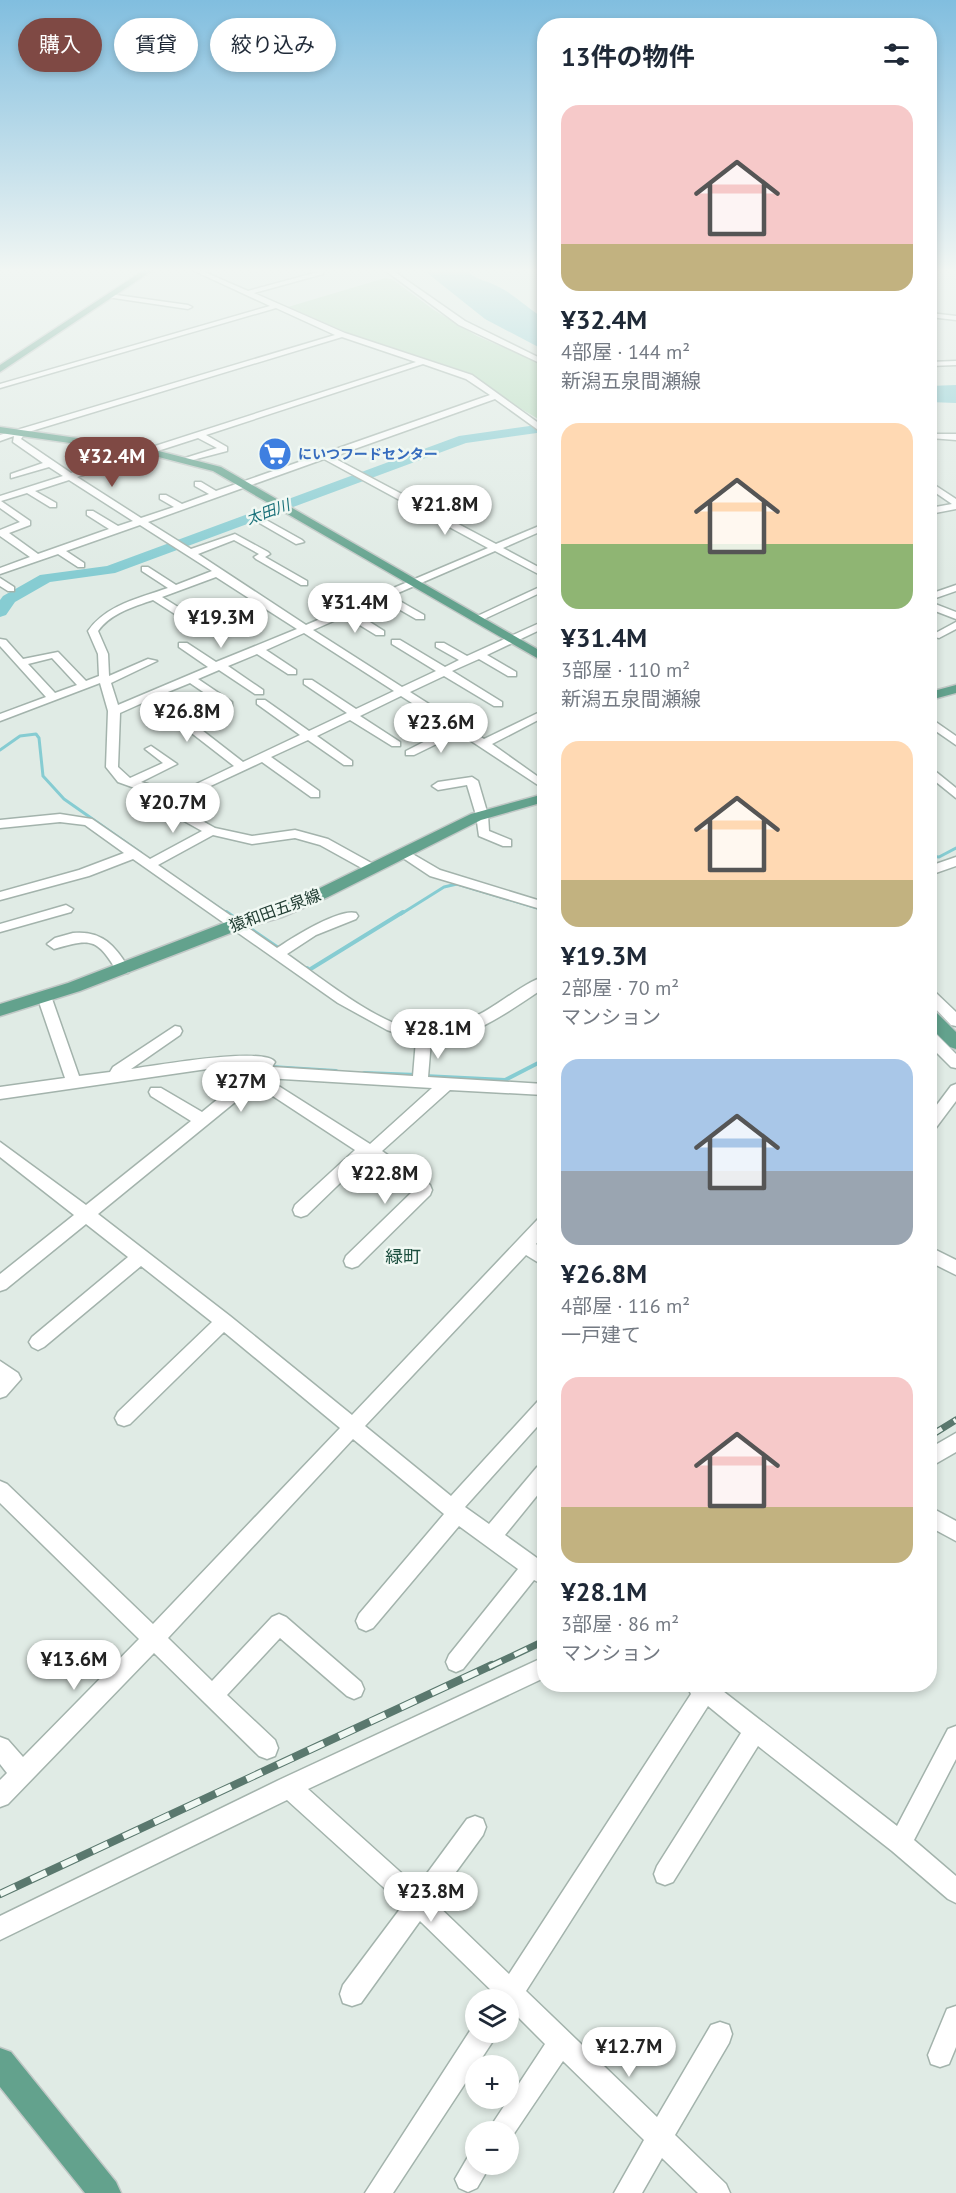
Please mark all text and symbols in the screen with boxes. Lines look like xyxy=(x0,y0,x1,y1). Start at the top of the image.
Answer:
chip: 購入 xyxy=(18,18,102,72)
chip: 賃貸 xyxy=(114,18,198,72)
chip: 絞り込み xyxy=(210,18,336,72)
icon: filters xyxy=(880,38,913,71)
text: 13件の物件 xyxy=(561,40,694,73)
icon: home xyxy=(683,144,791,252)
text: ¥32.4M xyxy=(561,303,647,336)
text: 4部屋 · 144 m² xyxy=(561,339,690,365)
text: 新潟五泉間瀬線 xyxy=(561,368,701,394)
supermarket icon: にいつフードセンター xyxy=(257,436,293,472)
pin: ¥32.4M xyxy=(63,437,161,488)
text: ¥32.4M xyxy=(79,443,145,469)
place label: にいつフードセンター xyxy=(298,445,438,463)
icon: home xyxy=(683,462,791,570)
pin: ¥21.8M xyxy=(396,485,494,536)
text: ¥21.8M xyxy=(412,491,478,517)
water label: 太田川 xyxy=(243,494,294,528)
pin: ¥31.4M xyxy=(306,583,404,634)
text: ¥31.4M xyxy=(322,589,388,615)
pin: ¥19.3M xyxy=(172,598,270,649)
text: ¥19.3M xyxy=(188,604,254,630)
text: ¥31.4M xyxy=(561,621,647,654)
text: 3部屋 · 110 m² xyxy=(561,657,690,683)
text: 新潟五泉間瀬線 xyxy=(561,686,701,712)
pin: ¥26.8M xyxy=(138,692,236,743)
text: ¥26.8M xyxy=(154,698,220,724)
pin: ¥23.6M xyxy=(392,703,490,754)
text: ¥23.6M xyxy=(408,709,474,735)
icon: home xyxy=(683,780,791,888)
pin: ¥20.7M xyxy=(124,783,222,834)
text: ¥20.7M xyxy=(140,789,206,815)
street label: 猿和田五泉線 xyxy=(226,884,324,936)
text: ¥19.3M xyxy=(561,939,647,972)
text: 2部屋 · 70 m² xyxy=(561,975,679,1001)
text: マンション xyxy=(561,1004,661,1030)
pin: ¥28.1M xyxy=(389,1009,487,1060)
text: ¥28.1M xyxy=(405,1015,471,1041)
pin: ¥27M xyxy=(205,1062,277,1113)
text: ¥27M xyxy=(216,1068,266,1094)
icon: home xyxy=(683,1098,791,1206)
pin: ¥22.8M xyxy=(336,1154,434,1205)
text: ¥22.8M xyxy=(352,1160,418,1186)
district label: 緑町 xyxy=(385,1245,421,1268)
text: ¥26.8M xyxy=(561,1257,647,1290)
text: 4部屋 · 116 m² xyxy=(561,1293,690,1319)
text: 一戸建て xyxy=(561,1322,641,1348)
icon: home xyxy=(683,1416,791,1524)
text: ¥28.1M xyxy=(561,1575,647,1608)
text: 3部屋 · 86 m² xyxy=(561,1611,679,1637)
pin: ¥13.6M xyxy=(25,1640,123,1691)
text: マンション xyxy=(561,1640,661,1666)
text: ¥13.6M xyxy=(41,1646,107,1672)
pin: ¥23.8M xyxy=(382,1872,480,1923)
text: ¥23.8M xyxy=(398,1878,464,1904)
map controls xyxy=(465,1989,519,2175)
button: layers xyxy=(465,1989,519,2043)
pin: ¥12.7M xyxy=(580,2027,678,2078)
text: ¥12.7M xyxy=(596,2033,662,2059)
button: + xyxy=(465,2055,519,2109)
button: − xyxy=(465,2121,519,2175)

